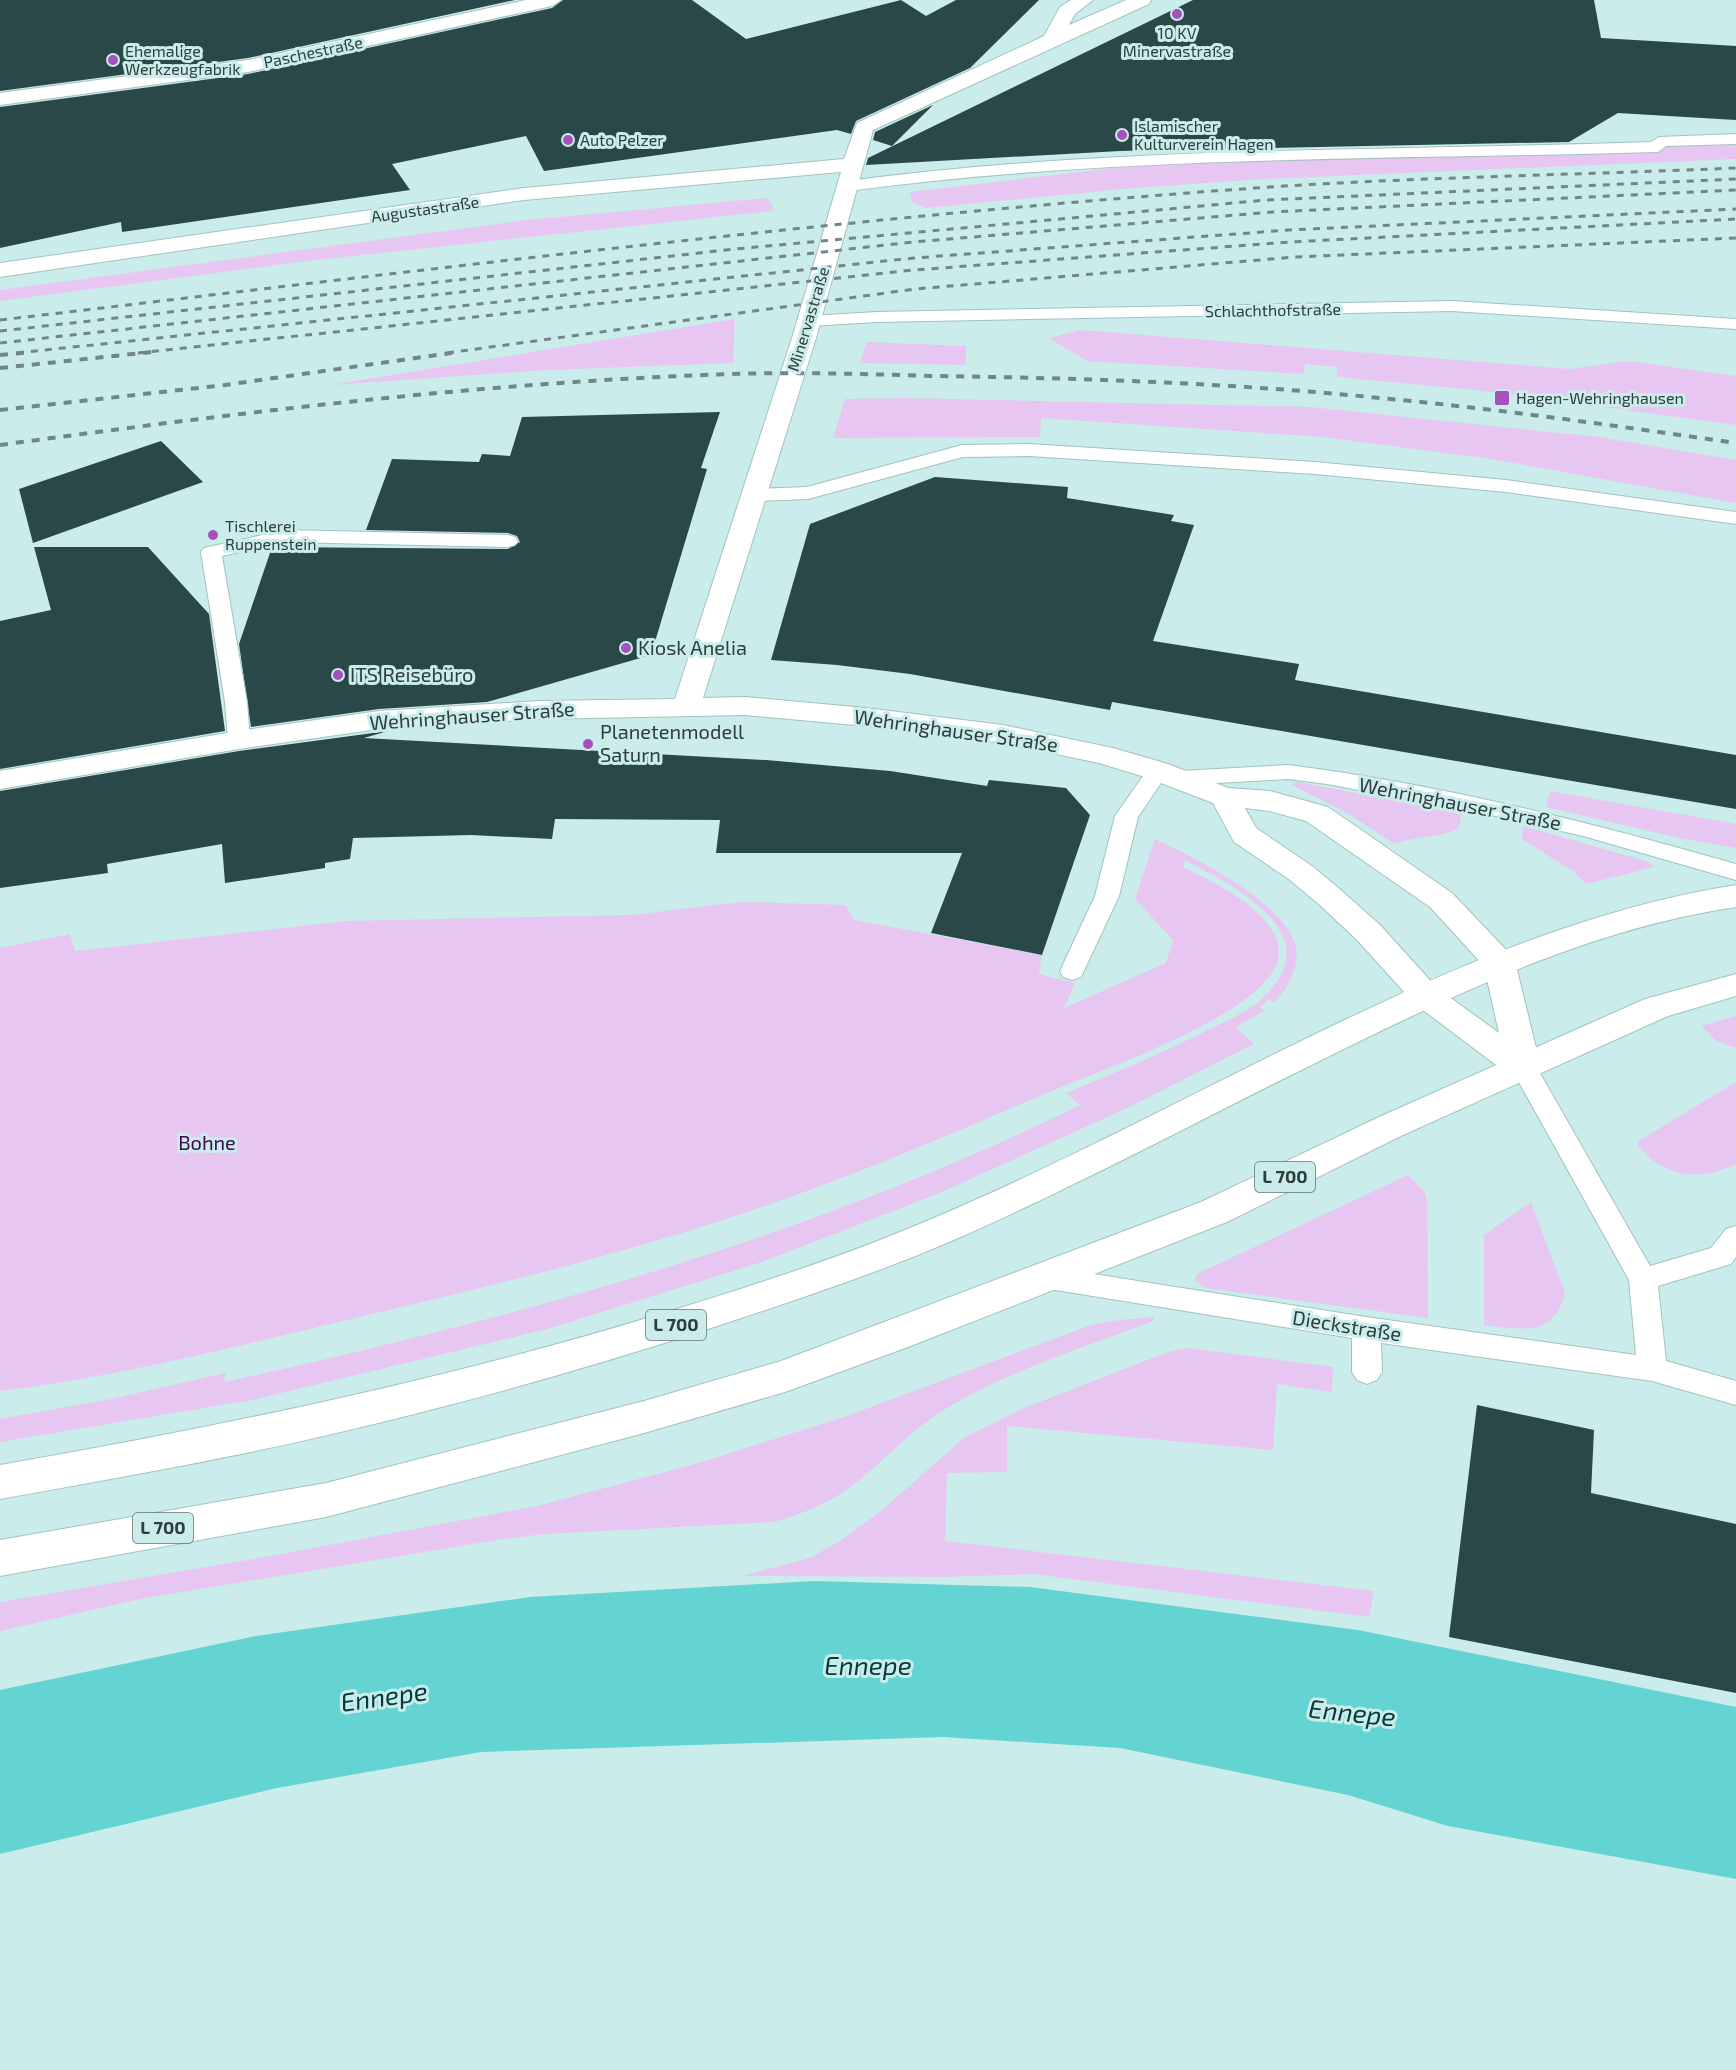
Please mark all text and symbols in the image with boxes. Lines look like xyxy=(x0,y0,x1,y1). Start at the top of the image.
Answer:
marker: 10 KV Minervastraße xyxy=(1170,7,1184,21)
place label: 10 KV Minervastraße xyxy=(1123,23,1231,60)
street label: Paschestraße xyxy=(262,32,364,71)
place label: Ehemalige Werkzeugfabrik xyxy=(125,41,240,78)
marker: Ehemalige Werkzeugfabrik xyxy=(106,53,120,67)
place label: Islamischer Kulturverein Hagen xyxy=(1134,116,1274,153)
marker: Islamischer Kulturverein Hagen xyxy=(1115,128,1129,142)
place label: Auto Pelzer xyxy=(580,130,664,149)
marker: Auto Pelzer xyxy=(561,133,575,147)
street label: Augustastraße xyxy=(370,192,480,225)
street label: Minervastraße xyxy=(783,264,832,373)
street label: Schlachthofstraße xyxy=(1205,299,1341,320)
place label: Hagen-Wehringhausen xyxy=(1516,388,1684,407)
marker: Hagen-Wehringhausen xyxy=(1493,389,1511,407)
place label: Tischlerei Ruppenstein xyxy=(225,516,317,553)
marker: Tischlerei Ruppenstein xyxy=(206,528,220,542)
place label: Kiosk Anelia xyxy=(638,635,747,659)
marker: Kiosk Anelia xyxy=(619,641,633,655)
place label: ITS Reisebüro xyxy=(350,662,473,686)
marker: ITS Reisebüro xyxy=(331,668,345,682)
street label: Wehringhauser Straße xyxy=(369,696,575,734)
street label: Wehringhauser Straße xyxy=(853,704,1060,756)
place label: Planetenmodell Saturn xyxy=(600,719,744,766)
marker: Planetenmodell Saturn xyxy=(581,737,595,751)
street label: Wehringhauser Straße xyxy=(1357,772,1563,834)
park label: Bohne xyxy=(178,1130,236,1154)
road number: L 700 xyxy=(1255,1162,1315,1192)
street label: Dieckstraße xyxy=(1291,1305,1403,1345)
road number: L 700 xyxy=(646,1310,706,1340)
road number: L 700 xyxy=(133,1513,193,1543)
water label: Ennepe xyxy=(824,1649,912,1680)
water label: Ennepe xyxy=(338,1674,429,1717)
water label: Ennepe xyxy=(1307,1692,1397,1731)

